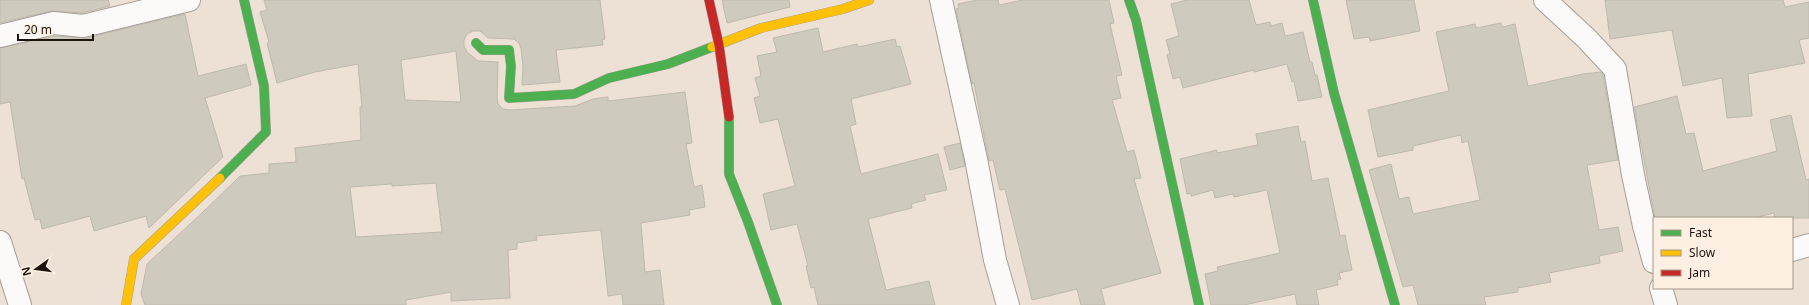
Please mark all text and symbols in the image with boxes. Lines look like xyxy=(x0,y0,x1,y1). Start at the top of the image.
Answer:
scale bar xyxy=(18,16,93,42)
text: 20 m xyxy=(24,21,52,38)
legend xyxy=(1653,217,1793,289)
text: Fast xyxy=(1689,224,1713,241)
text: Slow xyxy=(1689,244,1716,261)
north arrow xyxy=(16,249,56,289)
text: Jam xyxy=(1688,264,1710,281)
text: N xyxy=(17,265,34,278)

